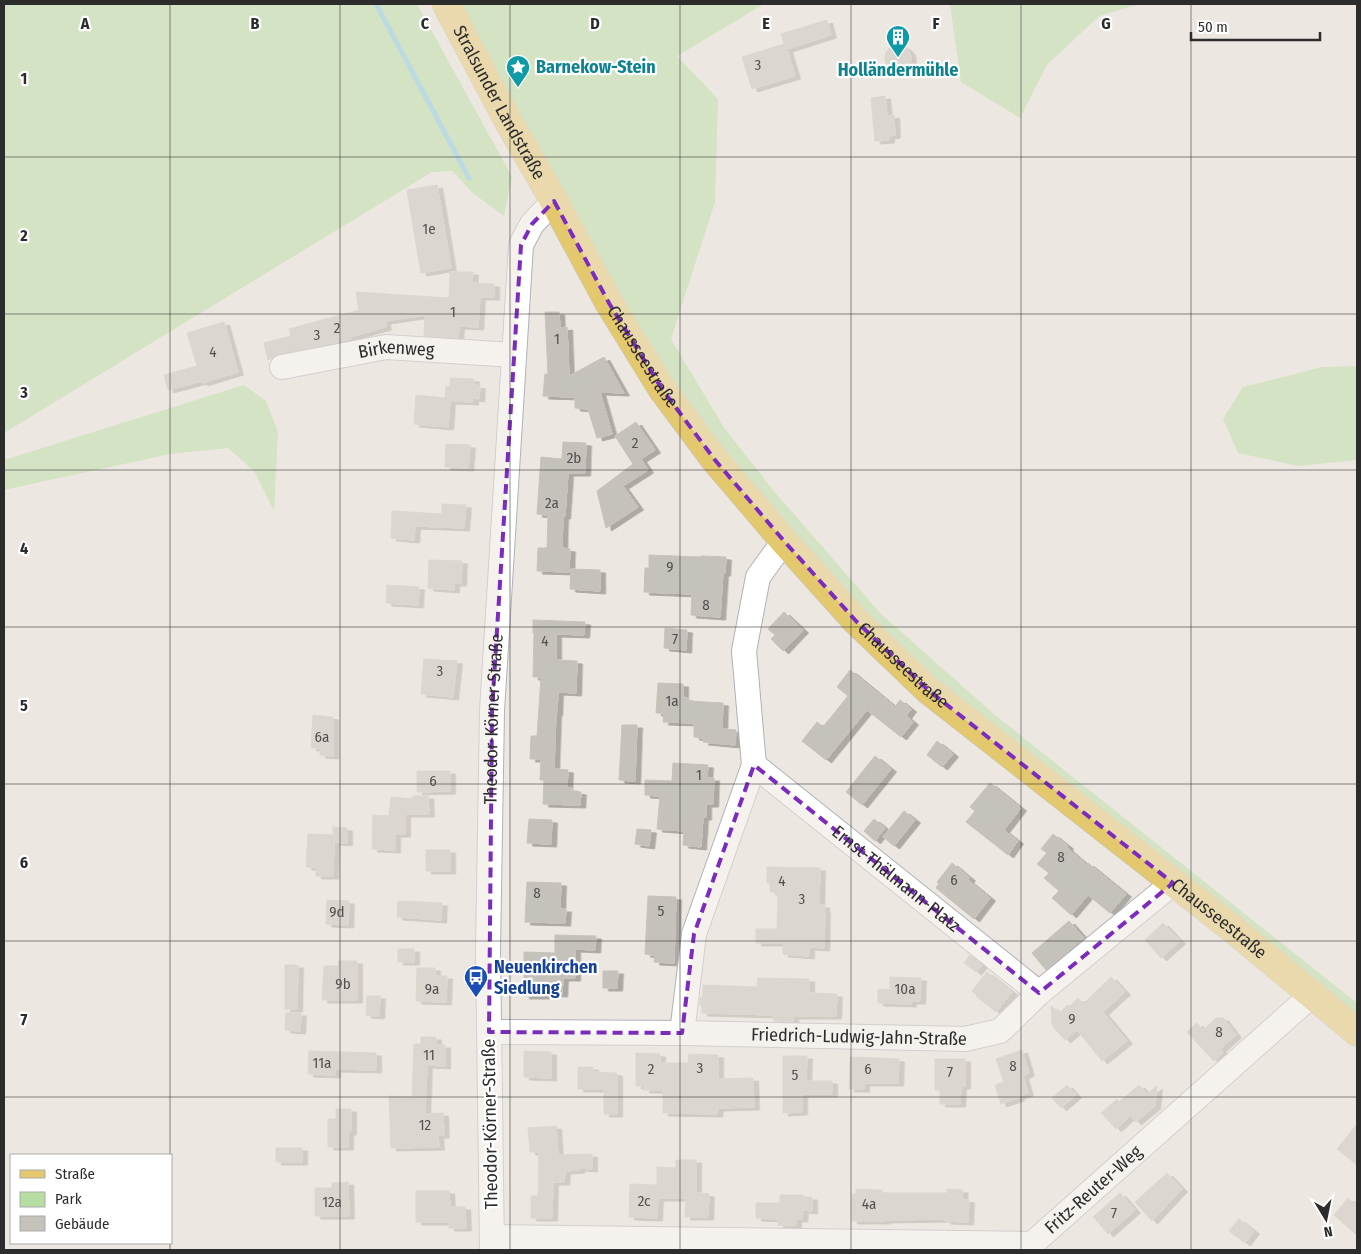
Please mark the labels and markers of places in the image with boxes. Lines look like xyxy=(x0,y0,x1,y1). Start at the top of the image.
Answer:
building icon: Holländermühle xyxy=(885,24,911,58)
place icon: Barnekow-Stein xyxy=(505,54,531,88)
place label: Barnekow-Stein xyxy=(536,56,656,78)
place label: Holländermühle xyxy=(838,59,958,81)
place label: Neuenkirchen Siedlung xyxy=(494,956,598,999)
bus stop icon: Neuenkirchen Siedlung xyxy=(463,964,489,998)

